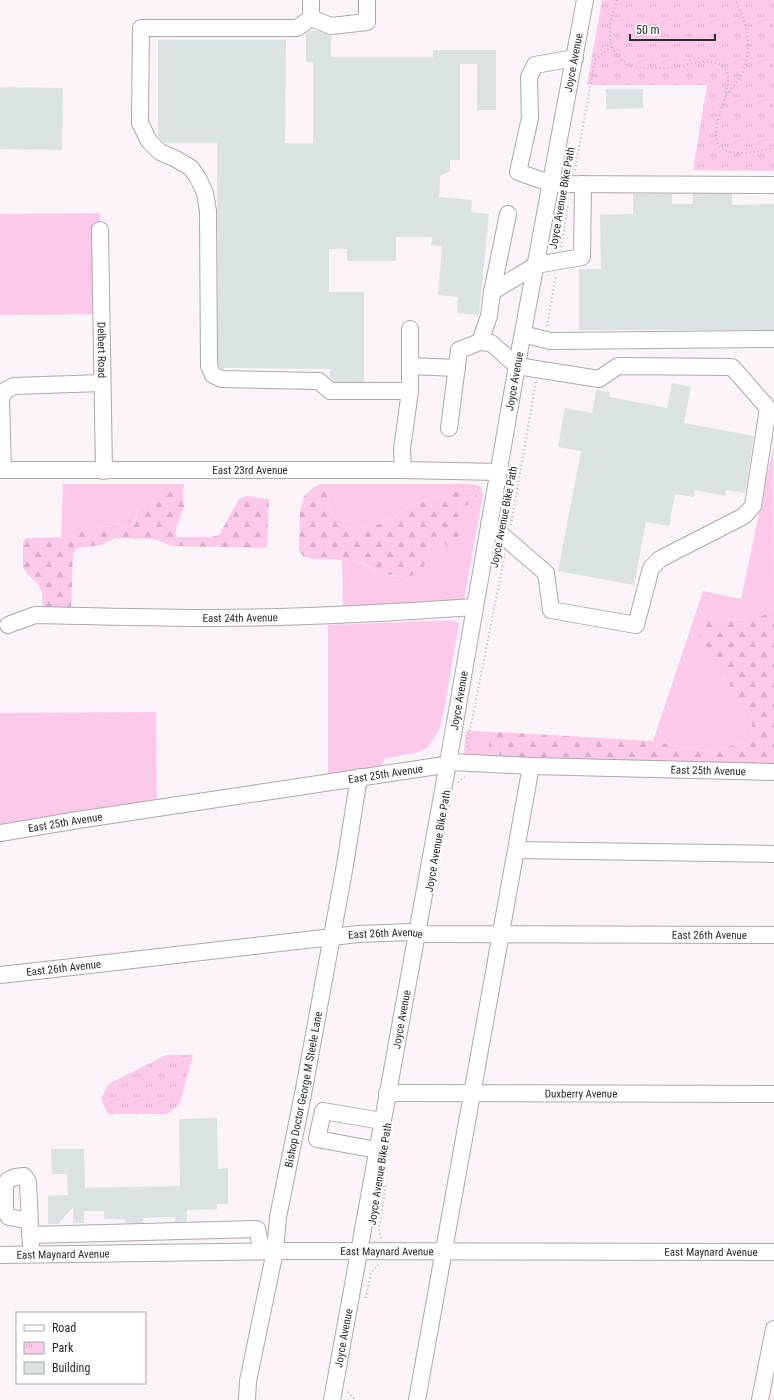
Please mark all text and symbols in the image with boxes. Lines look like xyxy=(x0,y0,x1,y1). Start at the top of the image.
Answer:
scale bar xyxy=(630,16,715,42)
text: 50 m xyxy=(636,23,660,37)
street label: Joyce Avenue xyxy=(561,32,585,93)
street label: Joyce Avenue Bike Path xyxy=(547,146,577,250)
street label: Delbert Road xyxy=(95,322,109,378)
street label: Joyce Avenue xyxy=(503,351,526,412)
street label: East 23rd Avenue xyxy=(212,464,288,477)
street label: Joyce Avenue Bike Path xyxy=(488,465,520,569)
street label: East 24th Avenue xyxy=(203,611,278,625)
street label: Joyce Avenue xyxy=(447,670,470,731)
street label: East 25th Avenue xyxy=(347,762,424,786)
street label: East 25th Avenue xyxy=(670,763,746,778)
street label: Joyce Avenue Bike Path xyxy=(423,789,453,893)
street label: East 25th Avenue xyxy=(27,810,103,835)
street label: East 26th Avenue xyxy=(347,925,424,942)
street label: East 26th Avenue xyxy=(672,928,747,941)
street label: East 26th Avenue xyxy=(25,957,102,979)
street label: Joyce Avenue xyxy=(390,989,413,1050)
street label: Bishop Doctor George M Steele Lane xyxy=(282,1010,325,1169)
street label: Duxberry Avenue xyxy=(545,1087,617,1100)
street label: Joyce Avenue Bike Path xyxy=(366,1122,394,1226)
street label: East Maynard Avenue xyxy=(340,1245,434,1258)
street label: East Maynard Avenue xyxy=(664,1245,758,1258)
street label: East Maynard Avenue xyxy=(16,1247,110,1261)
street label: Joyce Avenue xyxy=(332,1307,355,1369)
legend xyxy=(16,1312,146,1384)
text: Road xyxy=(52,1321,76,1335)
text: Park xyxy=(52,1341,74,1355)
text: Building xyxy=(52,1361,90,1375)

